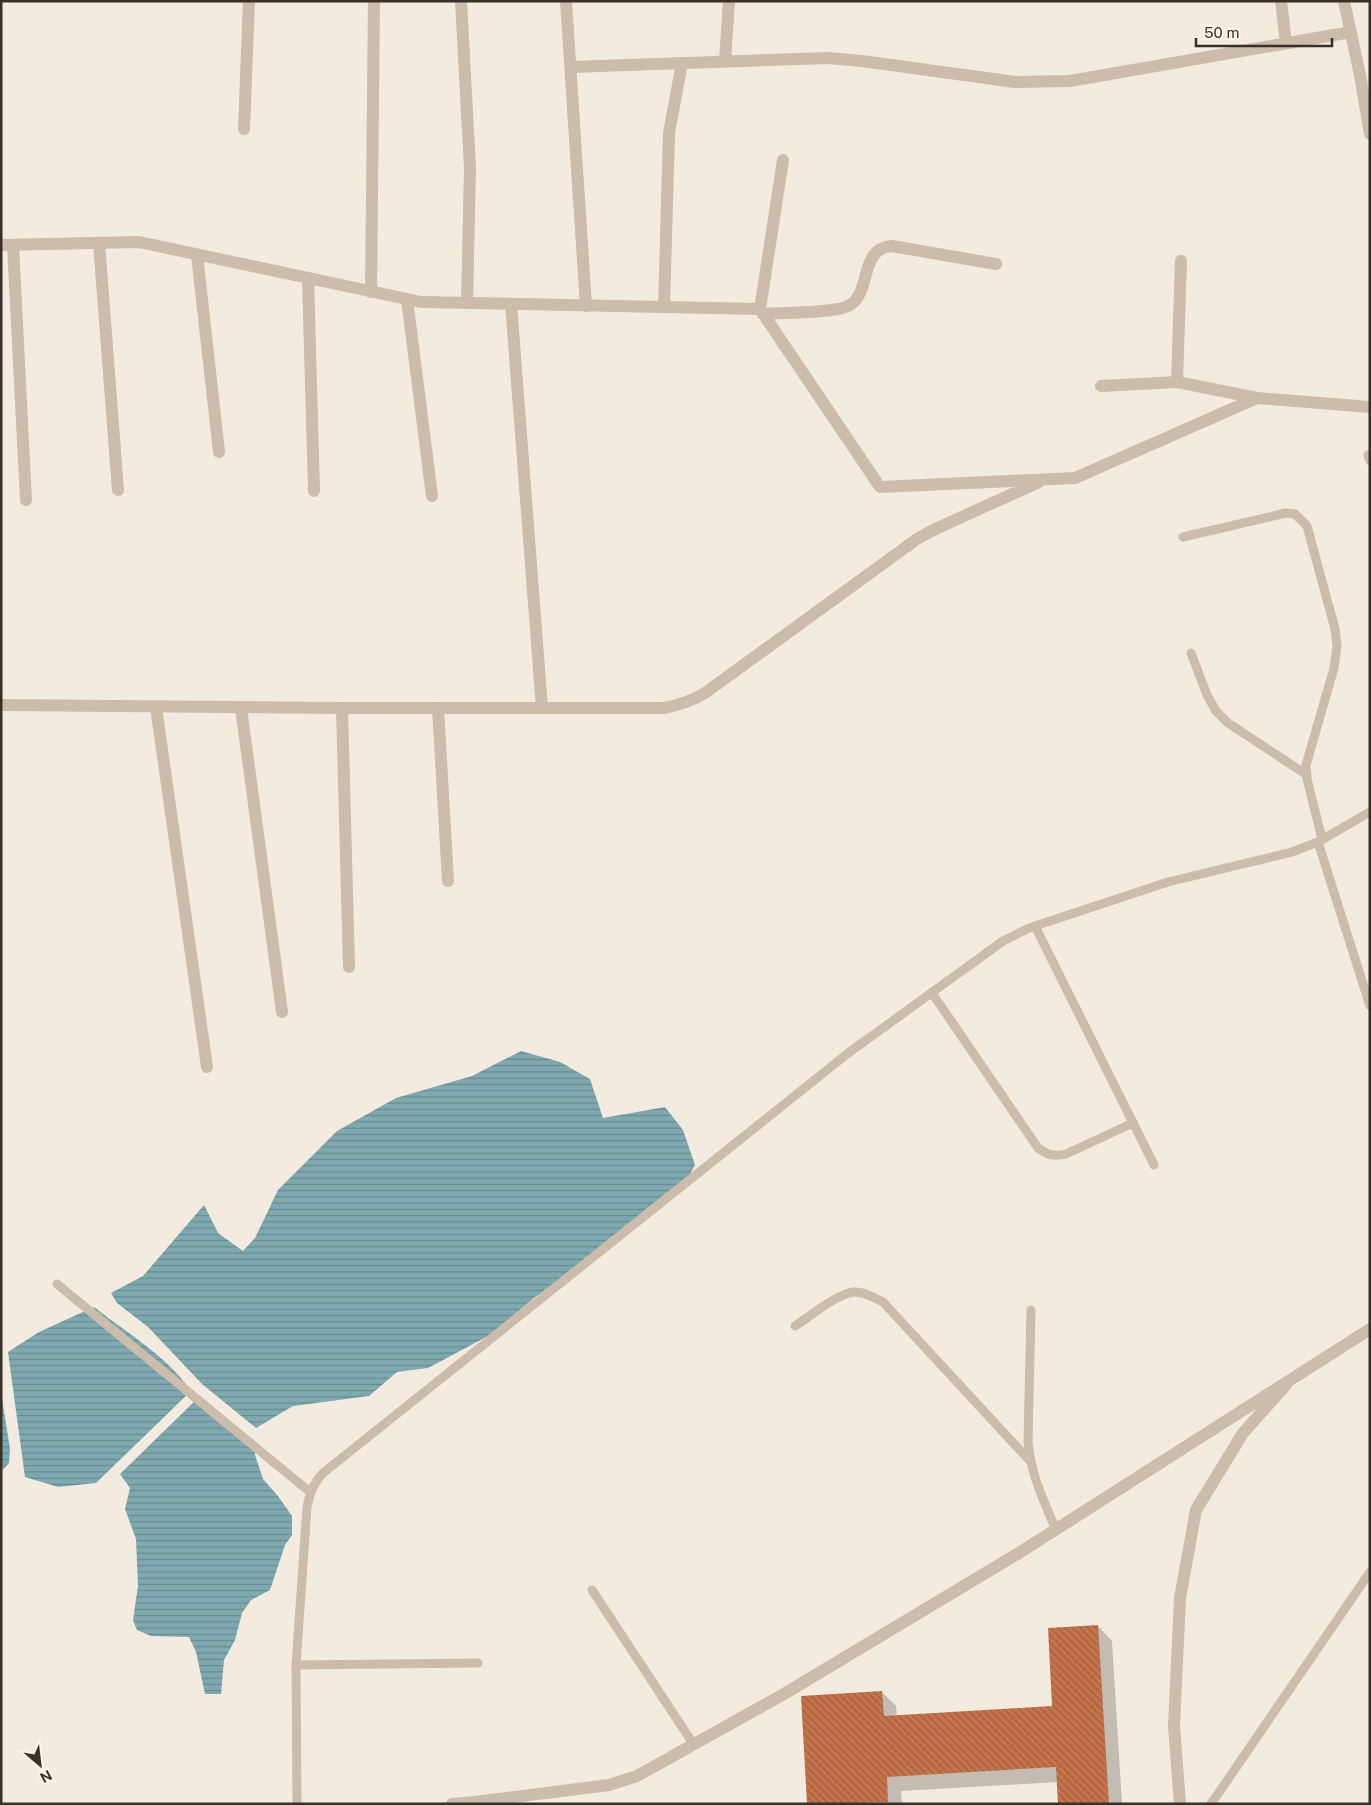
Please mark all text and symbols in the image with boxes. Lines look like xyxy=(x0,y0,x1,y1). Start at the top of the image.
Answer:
scale bar xyxy=(1196,15,1332,47)
text: 50 m xyxy=(1204,24,1239,41)
north arrow xyxy=(15,1740,65,1790)
text: N xyxy=(38,1767,55,1786)

